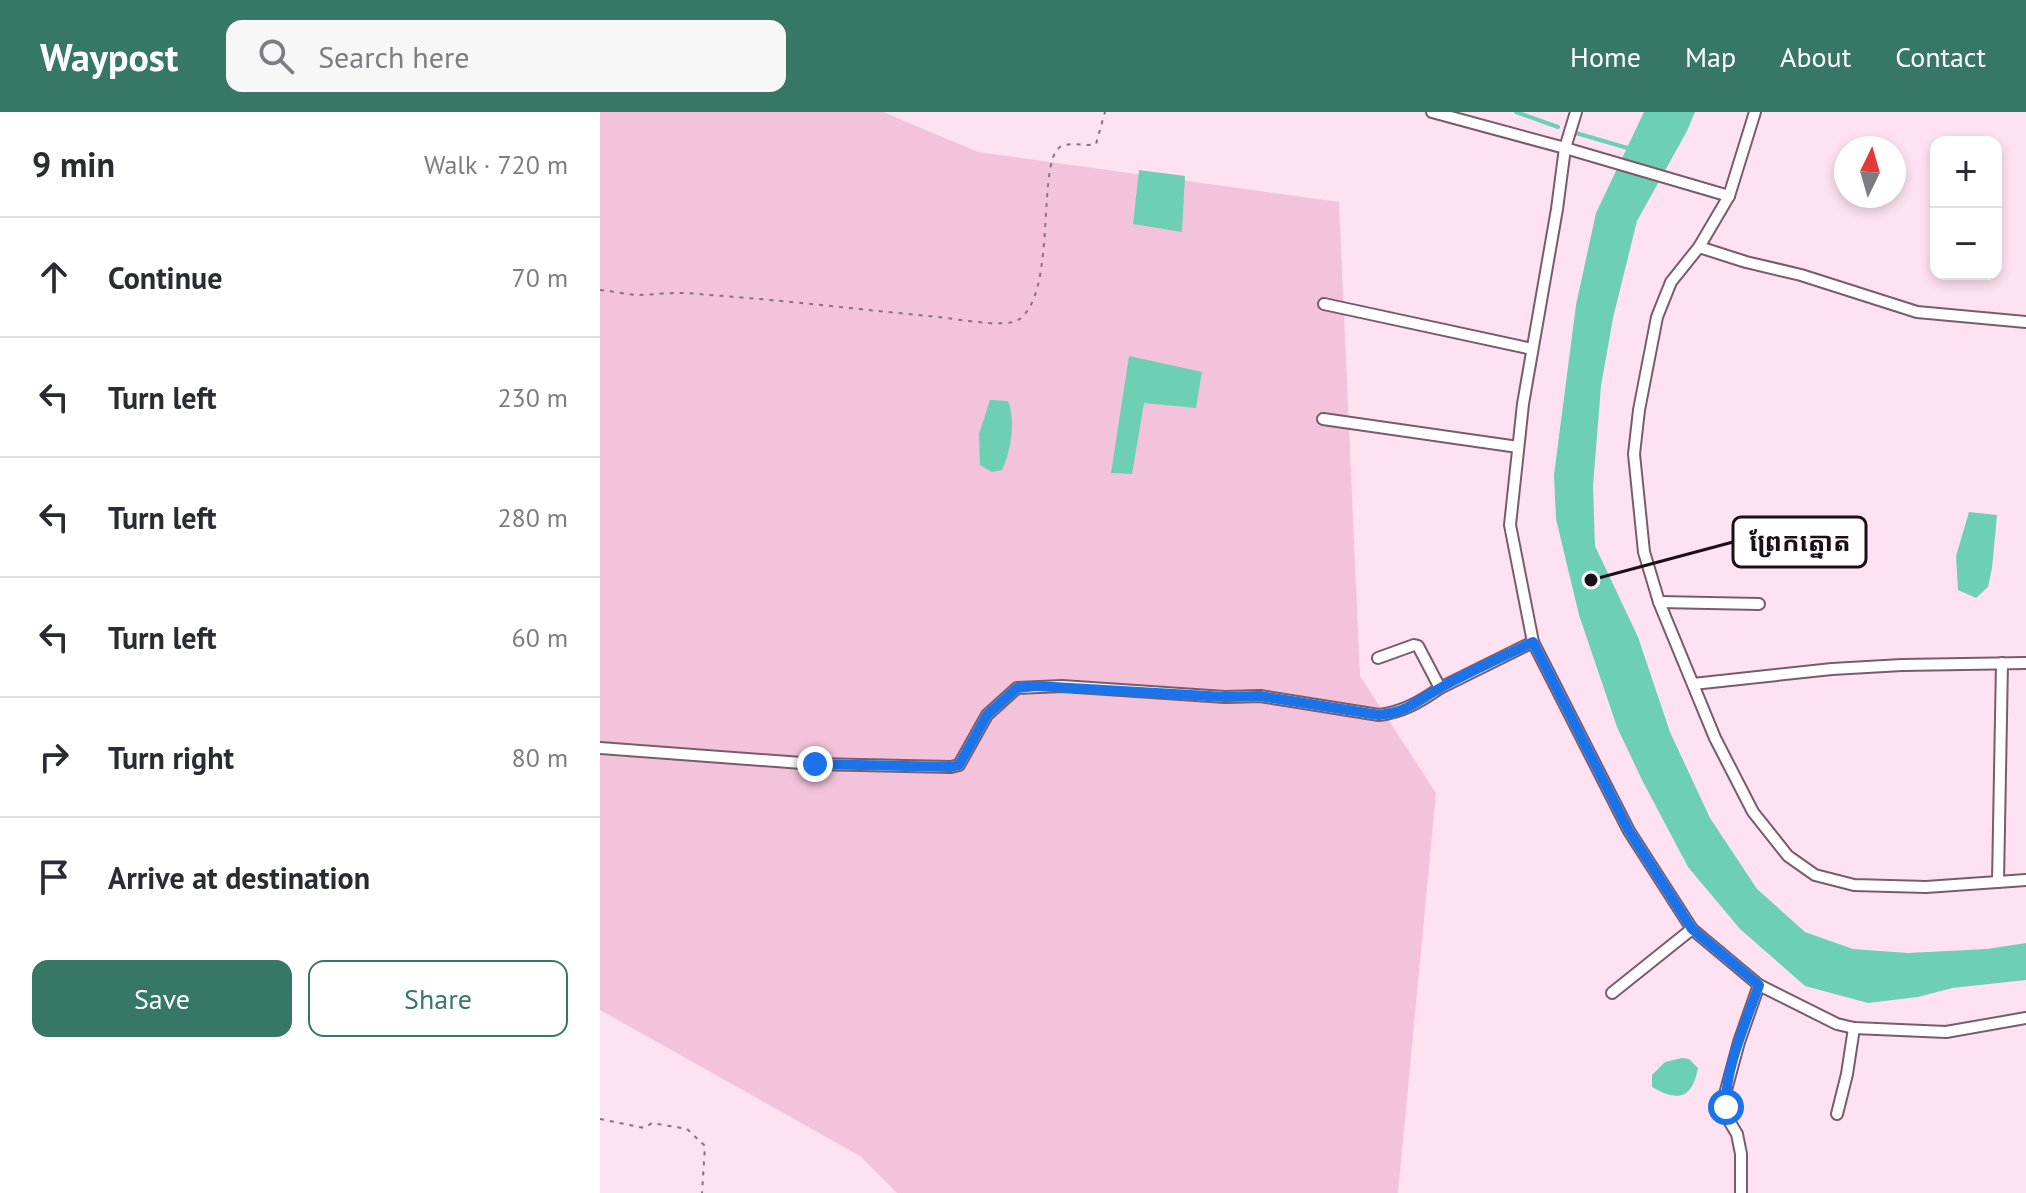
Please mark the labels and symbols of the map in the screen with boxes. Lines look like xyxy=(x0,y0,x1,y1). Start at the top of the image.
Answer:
north arrow xyxy=(1834,136,1906,208)
callout: ព្រែកត្នោត xyxy=(1733,517,1866,567)
text: ព្រែកត្នោត xyxy=(1749,525,1851,559)
route end xyxy=(797,746,833,782)
route start xyxy=(1708,1089,1744,1125)

